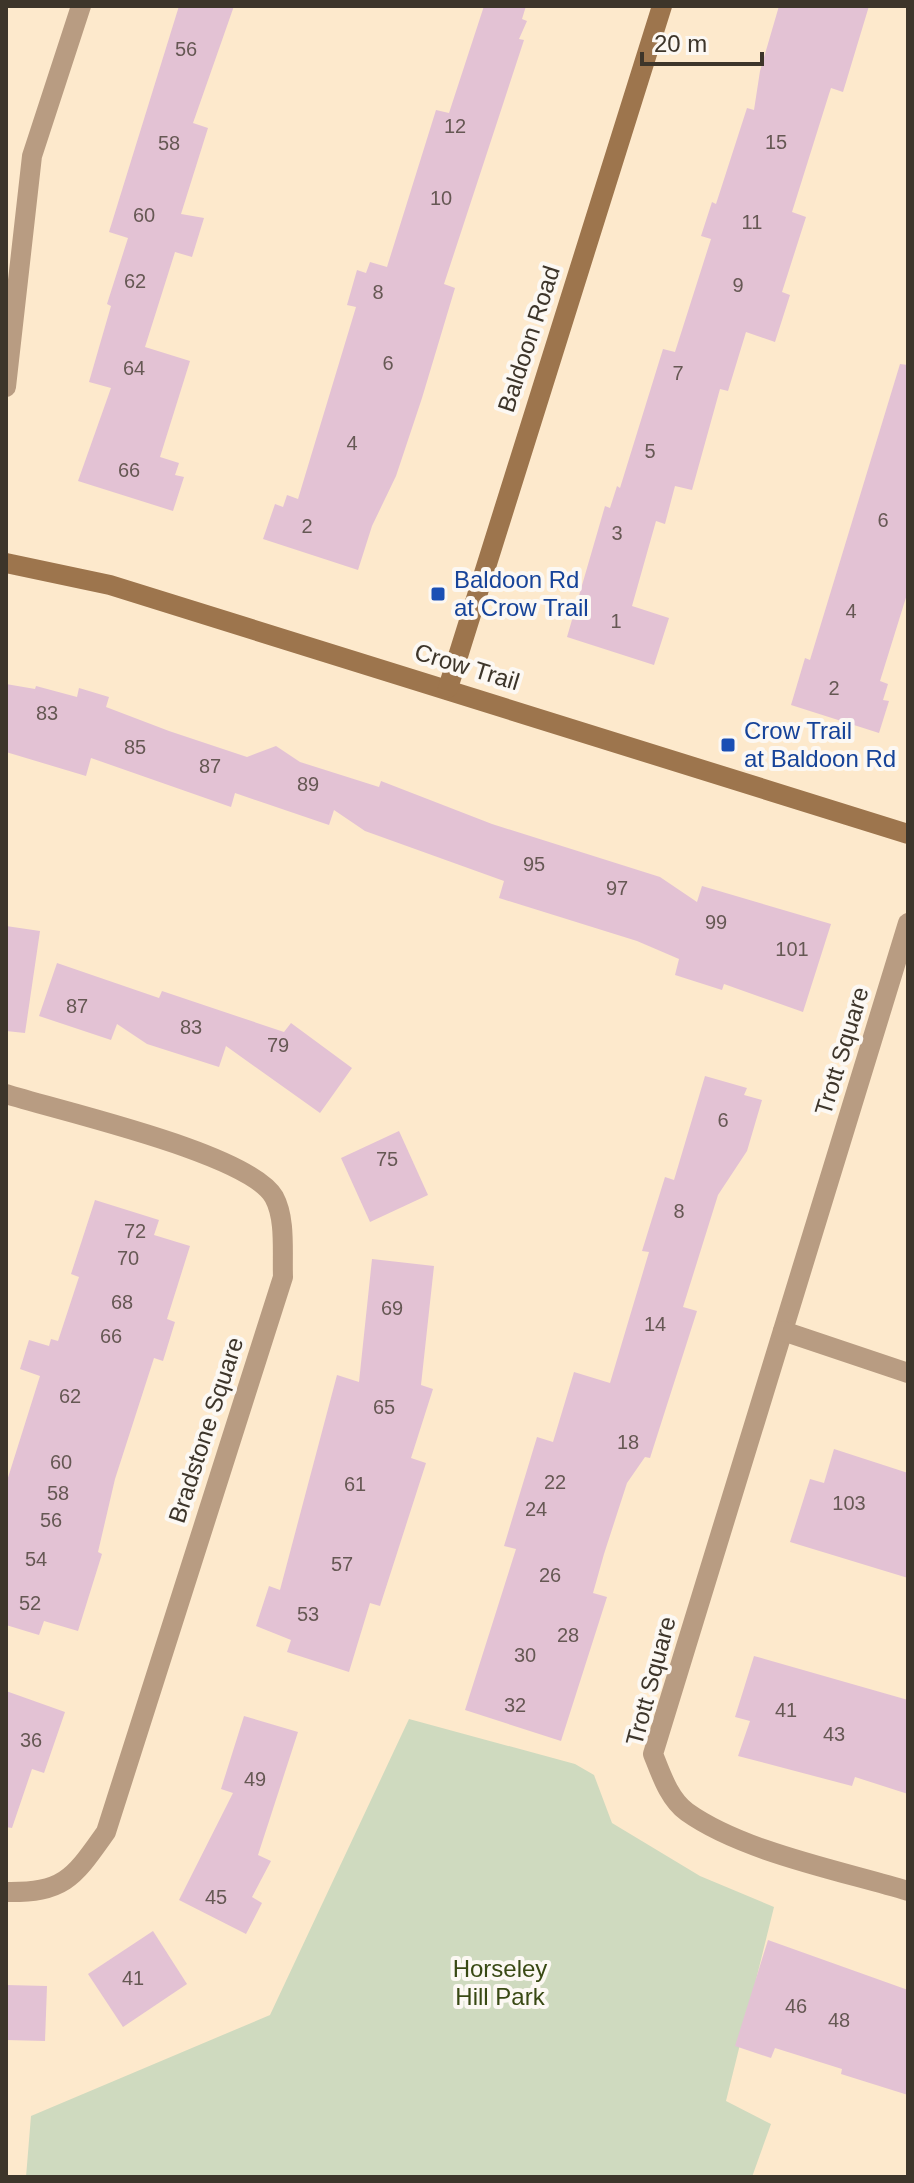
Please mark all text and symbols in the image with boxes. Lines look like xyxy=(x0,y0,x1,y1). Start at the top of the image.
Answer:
scale bar xyxy=(642,16,762,66)
text: 20 m xyxy=(654,30,707,57)
house number: 56 xyxy=(175,38,197,60)
house number: 12 xyxy=(444,115,466,137)
house number: 15 xyxy=(765,131,787,153)
house number: 58 xyxy=(158,132,180,154)
house number: 10 xyxy=(430,187,452,209)
house number: 60 xyxy=(133,204,155,226)
house number: 11 xyxy=(742,211,762,233)
street label: Baldoon Road xyxy=(492,262,565,415)
house number: 62 xyxy=(124,270,146,292)
house number: 9 xyxy=(732,274,744,296)
house number: 8 xyxy=(372,281,384,303)
house number: 6 xyxy=(382,352,394,374)
house number: 64 xyxy=(123,357,145,379)
house number: 7 xyxy=(672,362,684,384)
house number: 4 xyxy=(346,432,358,454)
house number: 5 xyxy=(644,440,656,462)
house number: 66 xyxy=(118,459,140,481)
house number: 6 xyxy=(877,509,889,531)
house number: 2 xyxy=(301,515,313,537)
house number: 3 xyxy=(611,522,623,544)
place label: Baldoon Rd at Crow Trail xyxy=(454,566,589,621)
marker: Baldoon Rd at Crow Trail xyxy=(429,585,447,603)
house number: 4 xyxy=(845,600,857,622)
house number: 1 xyxy=(610,610,622,632)
street label: Crow Trail xyxy=(412,638,523,695)
house number: 2 xyxy=(828,677,840,699)
house number: 83 xyxy=(36,702,58,724)
place label: Crow Trail at Baldoon Rd xyxy=(744,717,896,772)
house number: 85 xyxy=(124,736,146,758)
marker: Crow Trail at Baldoon Rd xyxy=(719,736,737,754)
house number: 87 xyxy=(199,755,221,777)
house number: 89 xyxy=(297,773,319,795)
house number: 95 xyxy=(523,853,545,875)
house number: 97 xyxy=(606,877,628,899)
house number: 99 xyxy=(705,911,727,933)
house number: 101 xyxy=(775,938,809,960)
street label: Trott Square xyxy=(809,984,874,1118)
house number: 87 xyxy=(66,995,88,1017)
house number: 83 xyxy=(180,1016,202,1038)
house number: 79 xyxy=(267,1034,289,1056)
house number: 6 xyxy=(717,1109,729,1131)
house number: 75 xyxy=(376,1148,398,1170)
house number: 8 xyxy=(673,1200,685,1222)
house number: 72 xyxy=(124,1220,146,1242)
house number: 70 xyxy=(117,1247,139,1269)
house number: 68 xyxy=(111,1291,133,1313)
house number: 69 xyxy=(381,1297,403,1319)
house number: 14 xyxy=(644,1313,666,1335)
house number: 66 xyxy=(100,1325,122,1347)
street label: Bradstone Square xyxy=(163,1334,248,1526)
house number: 62 xyxy=(59,1385,81,1407)
house number: 65 xyxy=(373,1396,395,1418)
house number: 18 xyxy=(617,1431,639,1453)
house number: 60 xyxy=(50,1451,72,1473)
house number: 22 xyxy=(544,1471,566,1493)
house number: 61 xyxy=(344,1473,366,1495)
house number: 58 xyxy=(47,1482,69,1504)
house number: 103 xyxy=(832,1492,866,1514)
house number: 24 xyxy=(525,1498,547,1520)
house number: 56 xyxy=(40,1509,62,1531)
house number: 54 xyxy=(25,1548,47,1570)
house number: 57 xyxy=(331,1553,353,1575)
house number: 26 xyxy=(539,1564,561,1586)
house number: 52 xyxy=(19,1592,41,1614)
house number: 53 xyxy=(297,1603,319,1625)
street label: Trott Square xyxy=(620,1613,681,1748)
house number: 28 xyxy=(557,1624,579,1646)
house number: 30 xyxy=(514,1644,536,1666)
house number: 32 xyxy=(504,1694,526,1716)
house number: 41 xyxy=(775,1699,797,1721)
house number: 43 xyxy=(823,1723,845,1745)
house number: 36 xyxy=(20,1729,42,1751)
house number: 49 xyxy=(244,1768,266,1790)
house number: 45 xyxy=(205,1886,227,1908)
park label: Horseley Hill Park xyxy=(453,1955,547,2010)
house number: 41 xyxy=(122,1967,144,1989)
house number: 46 xyxy=(785,1995,807,2017)
house number: 48 xyxy=(828,2009,850,2031)

